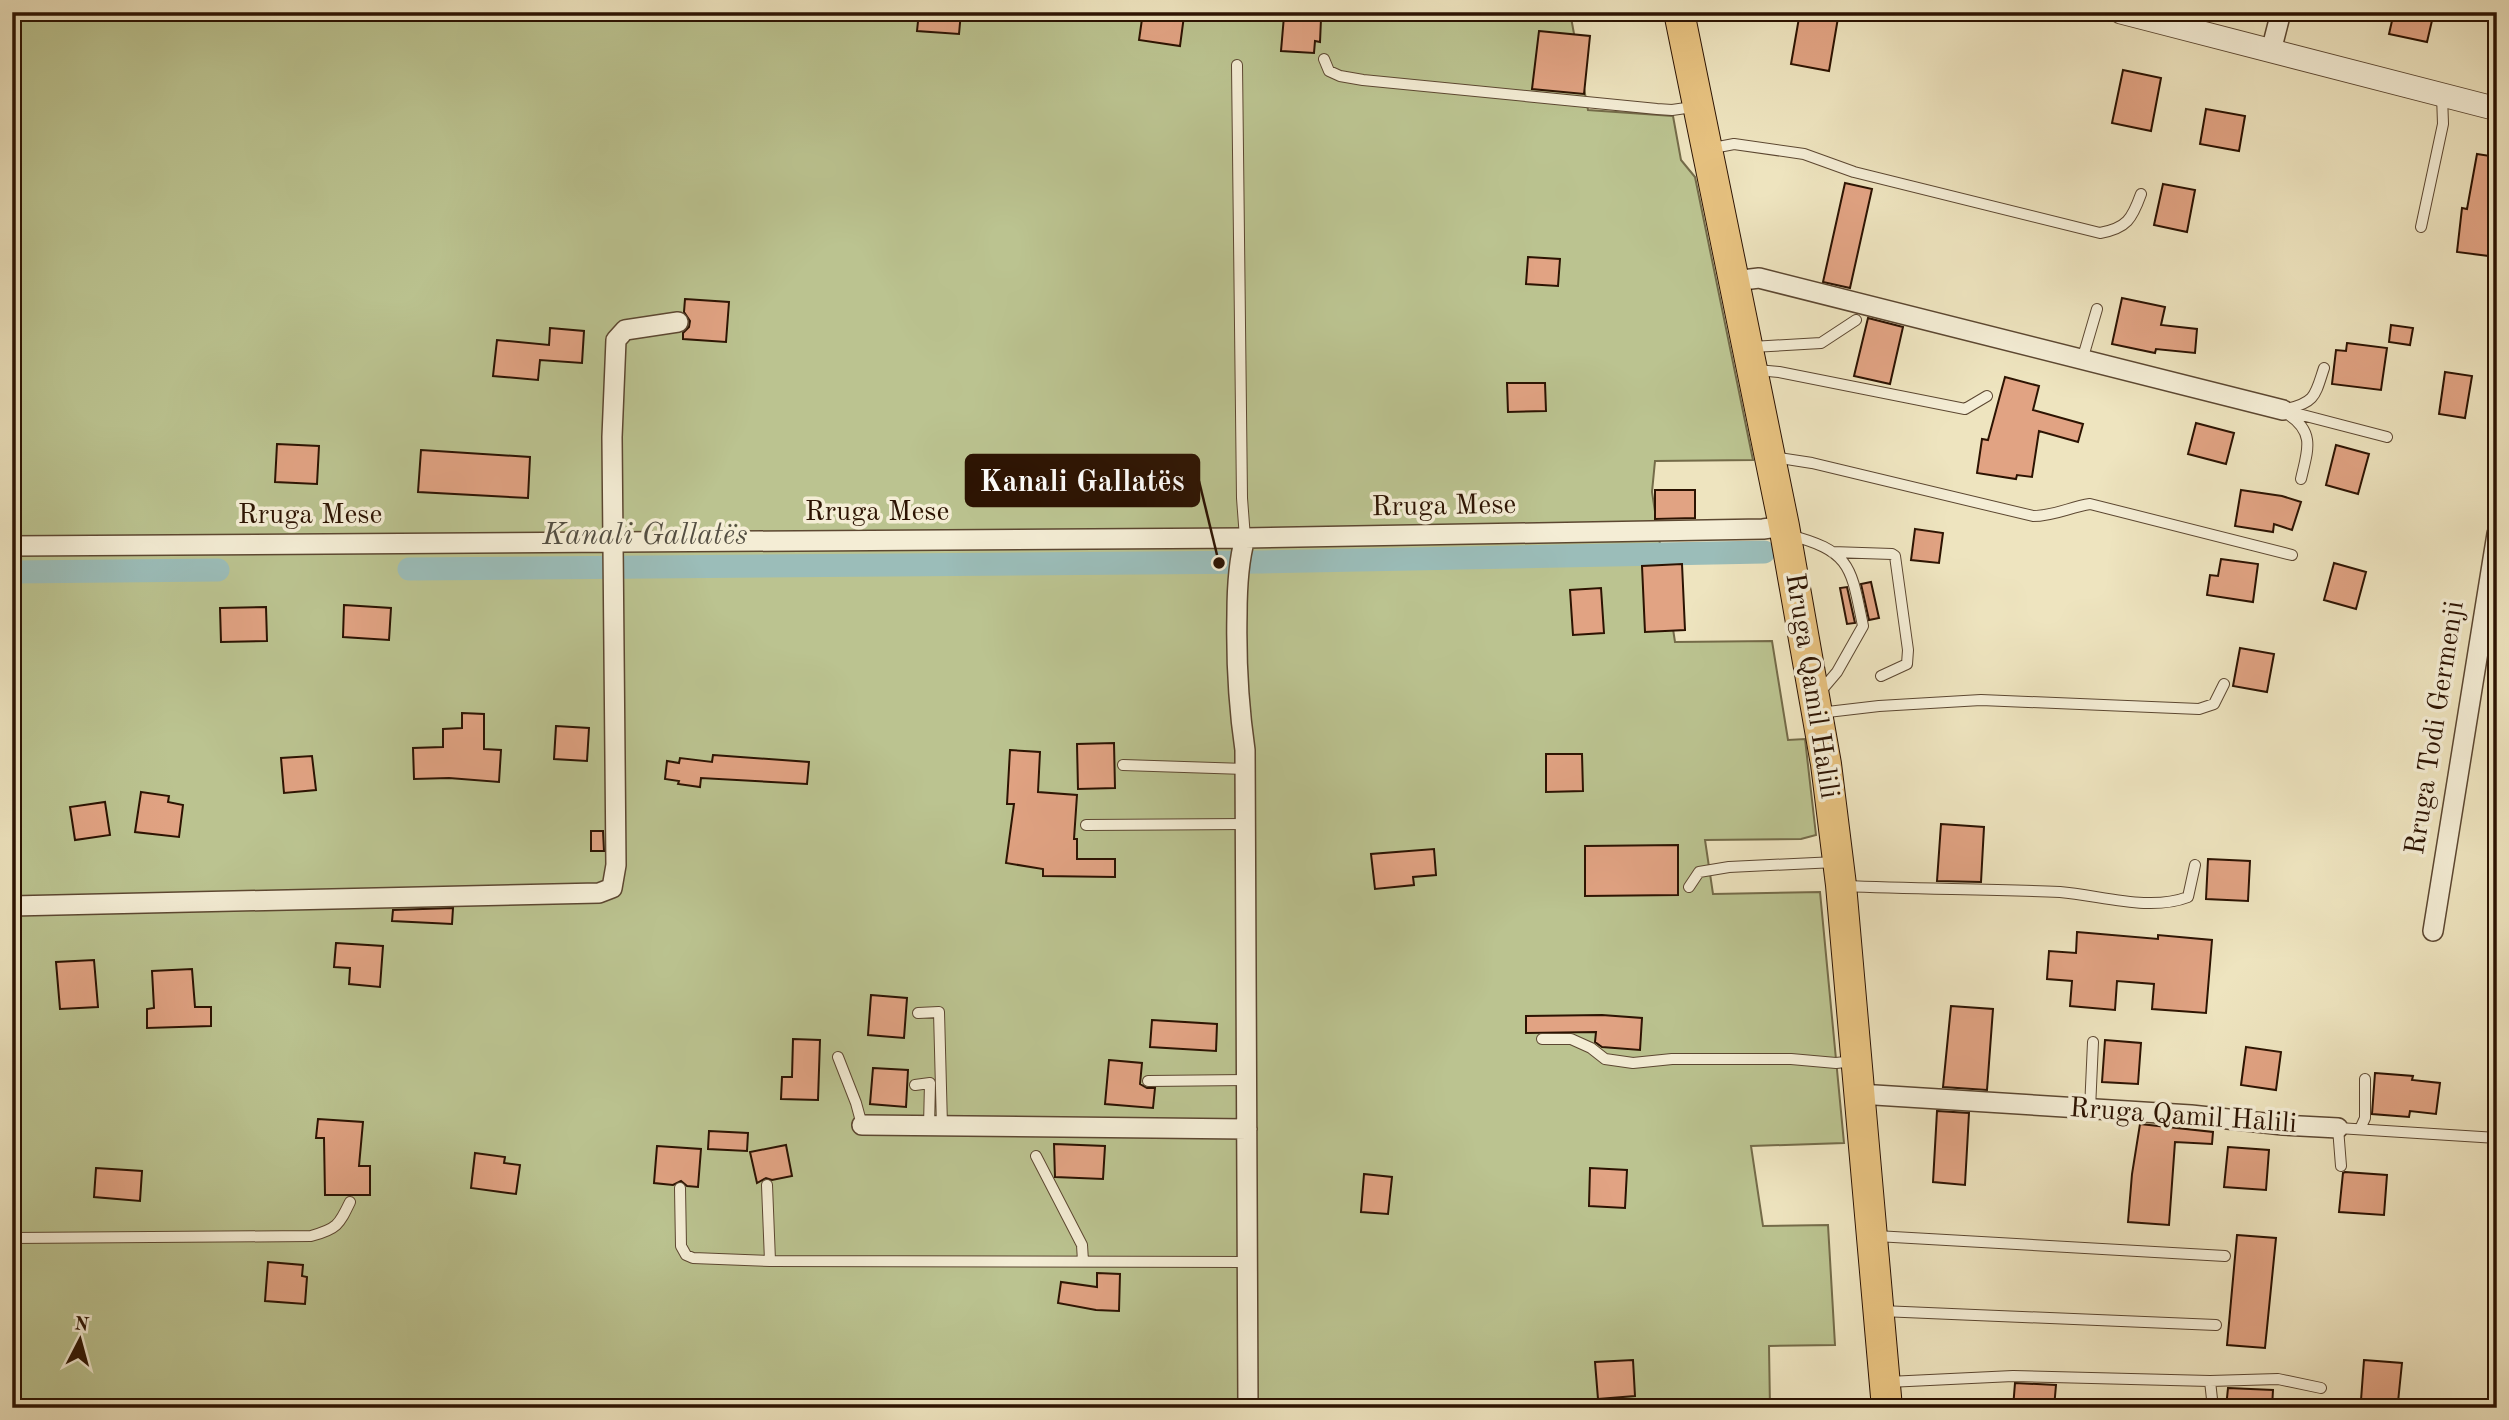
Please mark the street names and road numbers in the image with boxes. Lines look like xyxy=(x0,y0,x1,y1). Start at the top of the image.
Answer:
street label: Rruga Mese xyxy=(1371,492,1517,522)
street label: Rruga Mese xyxy=(805,499,949,527)
street label: Rruga Mese xyxy=(238,502,382,530)
street label: Rruga Qamil Halili xyxy=(1779,571,1843,801)
street label: Rruga Todi Germenji xyxy=(2402,599,2470,857)
street label: Rruga Qamil Halili xyxy=(2068,1095,2298,1139)

